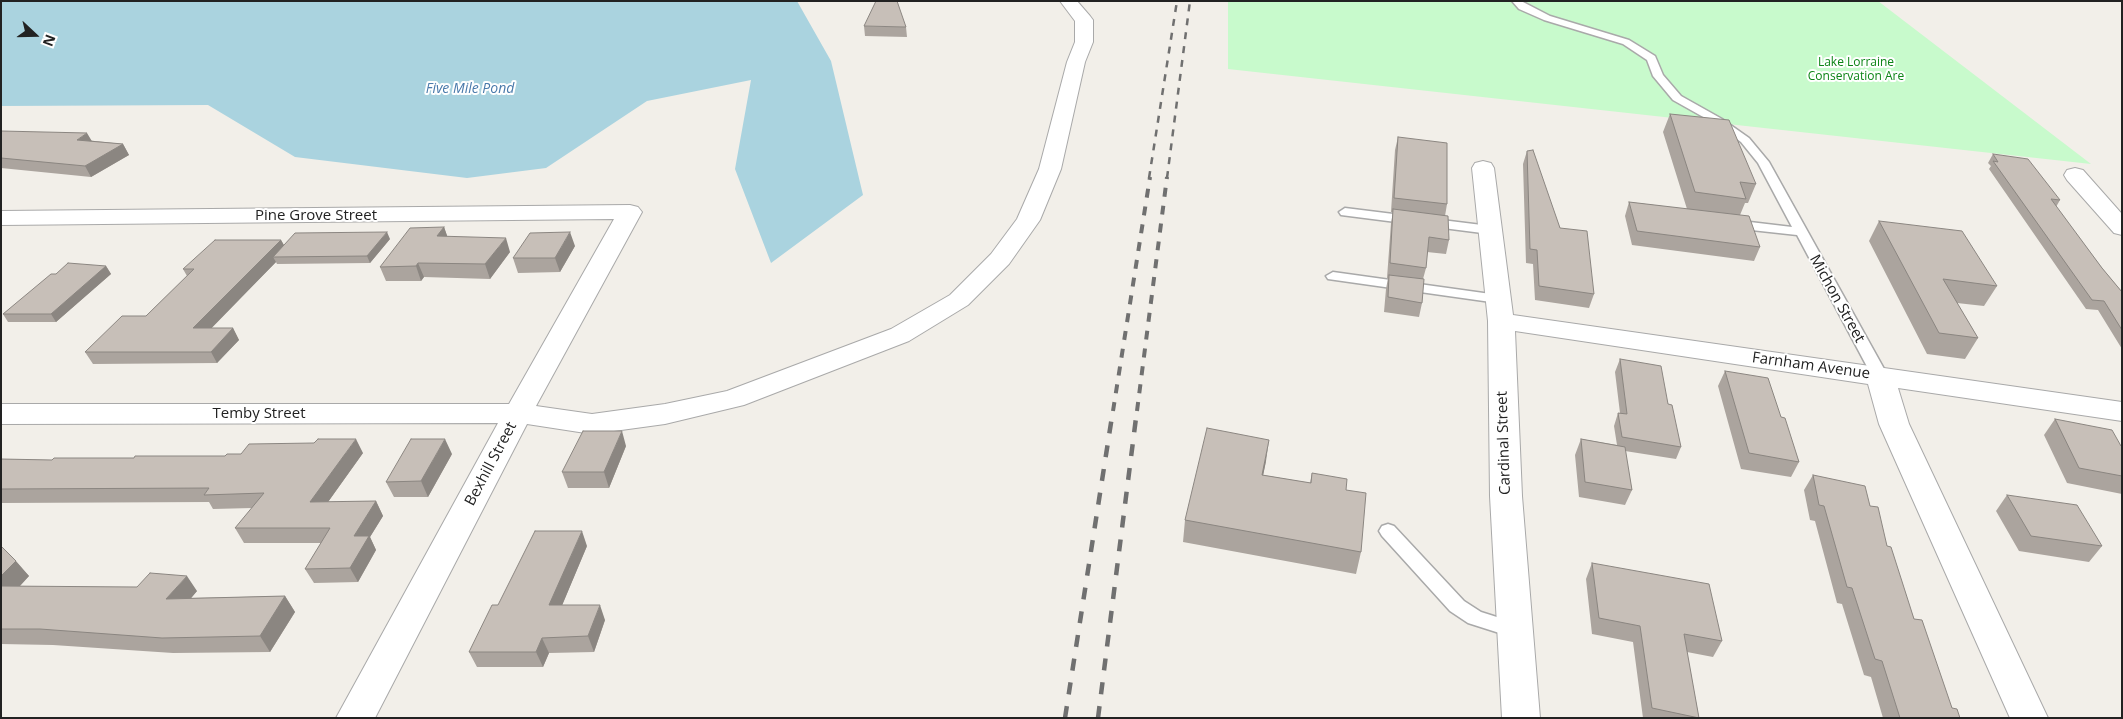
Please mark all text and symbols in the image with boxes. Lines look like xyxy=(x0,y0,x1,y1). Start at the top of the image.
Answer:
north arrow xyxy=(10,10,60,60)
text: N xyxy=(39,32,60,49)
park label: Lake Lorraine Conservation Are xyxy=(1808,56,1904,84)
water label: Five Mile Pond xyxy=(426,81,514,97)
street label: Pine Grove Street xyxy=(255,207,377,225)
street label: Michon Street xyxy=(1805,252,1869,346)
street label: Farnham Avenue xyxy=(1751,349,1871,383)
street label: Cardinal Street xyxy=(1493,391,1515,495)
street label: Temby Street xyxy=(212,405,306,423)
street label: Bexhill Street xyxy=(461,419,521,509)

